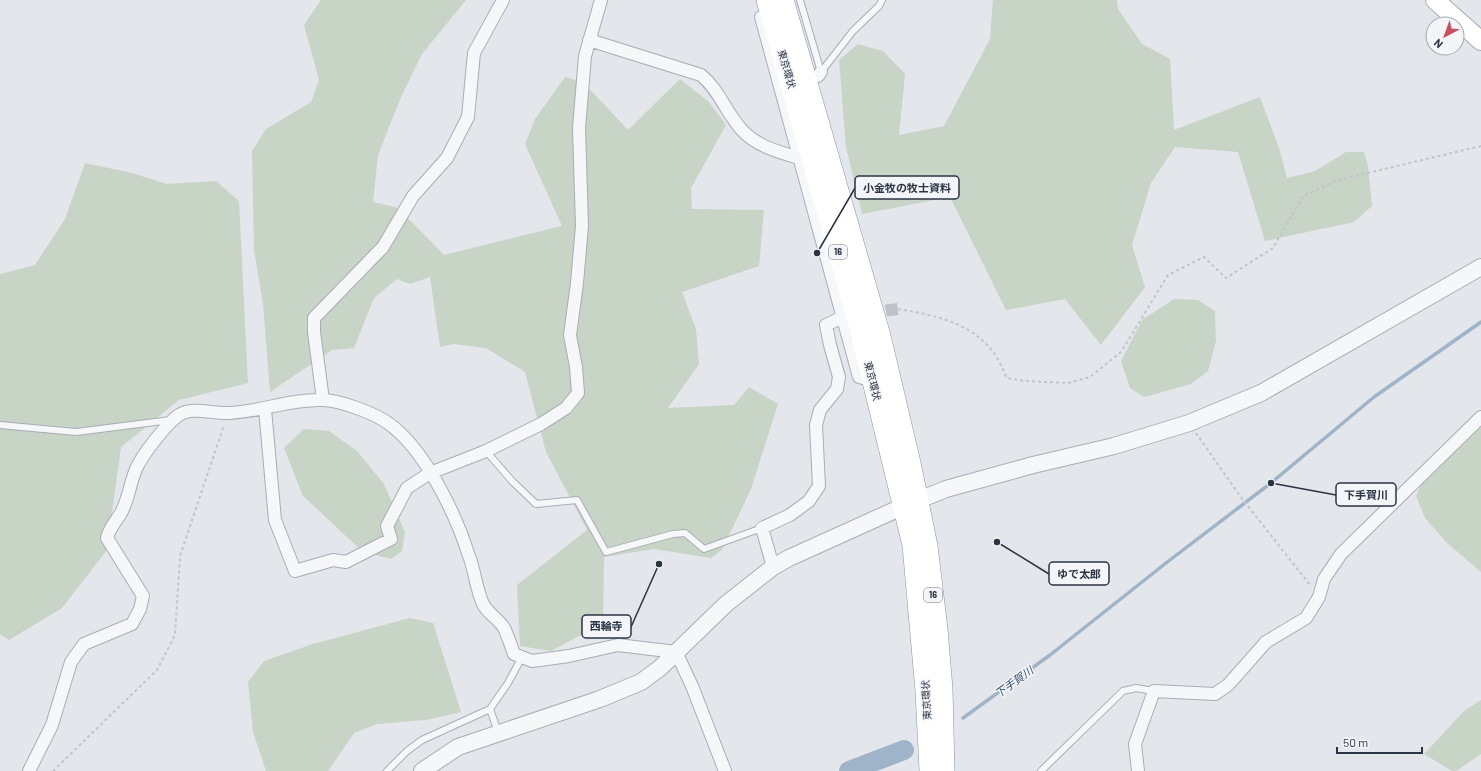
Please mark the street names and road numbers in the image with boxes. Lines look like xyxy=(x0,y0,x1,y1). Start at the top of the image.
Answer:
street label: 東京環状 xyxy=(776,48,798,90)
road number: 16 xyxy=(829,245,847,259)
street label: 東京環状 xyxy=(862,360,884,402)
road number: 16 xyxy=(924,588,942,602)
street label: 東京環状 xyxy=(919,680,933,720)

